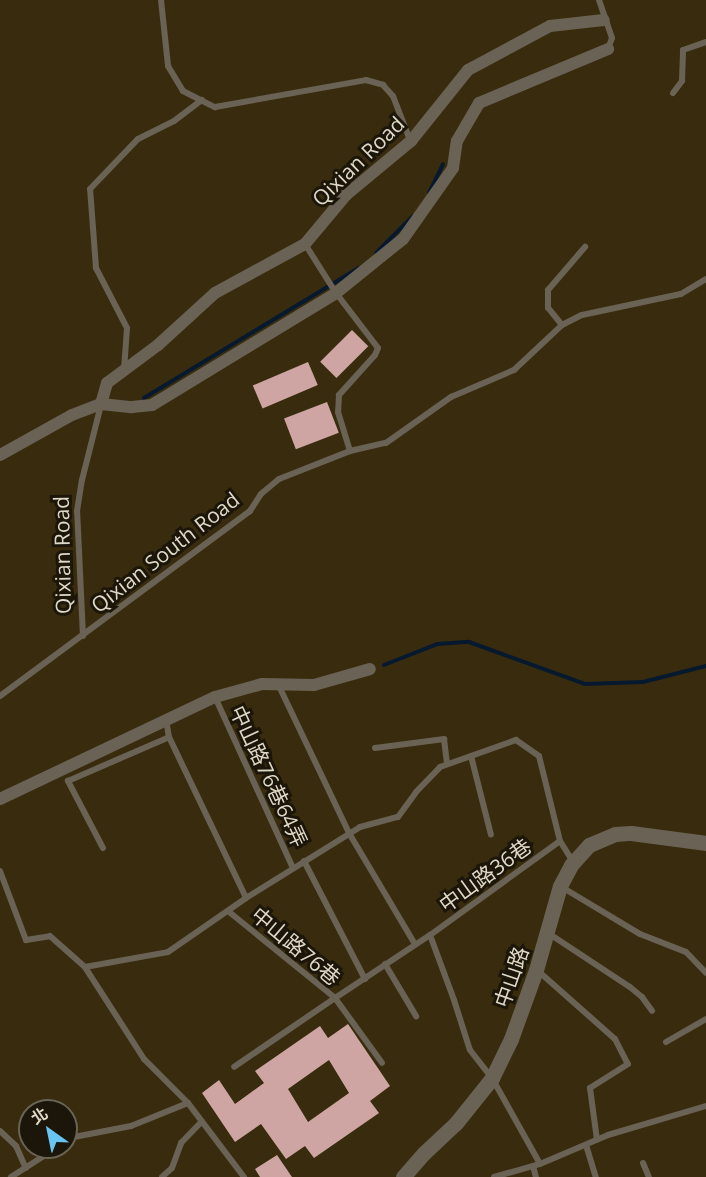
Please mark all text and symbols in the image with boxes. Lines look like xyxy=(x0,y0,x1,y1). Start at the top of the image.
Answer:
street label: Qixian Road xyxy=(307,111,409,211)
street label: Qixian South Road xyxy=(86,486,244,618)
street label: Qixian Road xyxy=(48,496,76,614)
street label: 中山路76巷64弄 xyxy=(225,701,313,851)
street label: 中山路36巷 xyxy=(434,833,536,917)
street label: 中山路76巷 xyxy=(247,902,345,990)
street label: 中山路 xyxy=(489,943,533,1011)
north arrow xyxy=(18,1099,78,1159)
text: 北 xyxy=(27,1102,52,1129)

